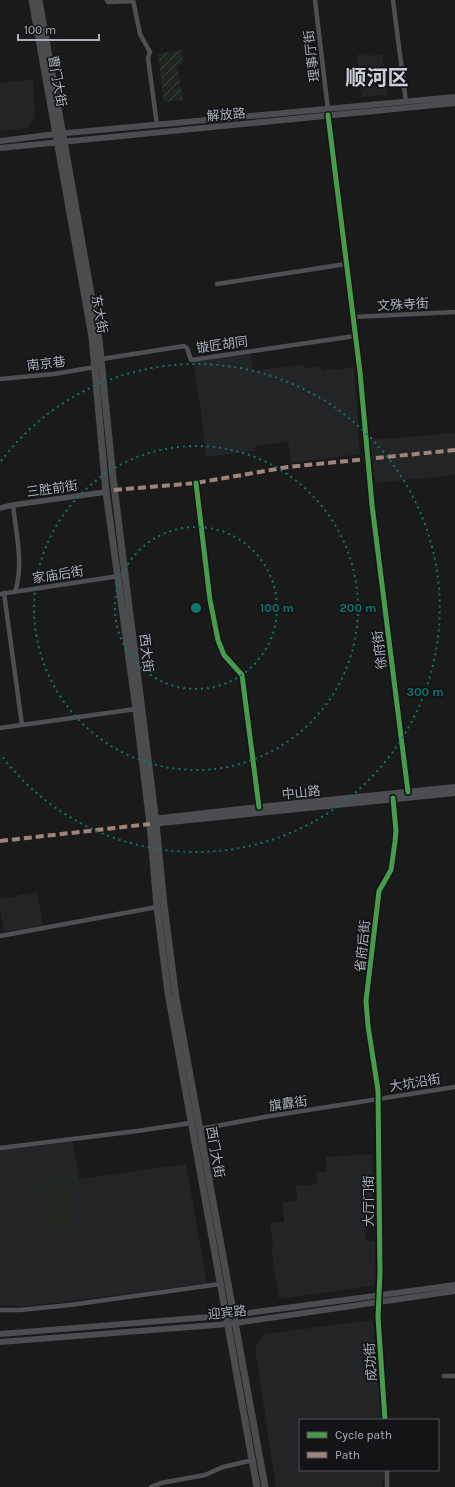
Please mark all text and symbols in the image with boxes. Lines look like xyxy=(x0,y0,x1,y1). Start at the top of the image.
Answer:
scale bar xyxy=(18,16,99,42)
text: 100 m xyxy=(24,23,56,37)
street label: 理事厅街 xyxy=(301,29,322,83)
street label: 曹门大街 xyxy=(46,54,69,108)
district label: 顺河区 xyxy=(346,66,409,90)
street label: 解放路 xyxy=(206,105,246,124)
street label: 东大街 xyxy=(89,294,110,335)
street label: 文殊寺街 xyxy=(377,296,429,313)
street label: 镟匠胡同 xyxy=(195,333,249,356)
street label: 南京巷 xyxy=(26,354,66,373)
street label: 三胜前街 xyxy=(25,477,79,500)
street label: 家庙后街 xyxy=(31,563,85,586)
centre of rings xyxy=(189,601,203,615)
text: 100 m xyxy=(260,601,294,615)
text: 200 m xyxy=(340,601,376,615)
street label: 徐府街 xyxy=(370,630,389,670)
street label: 西大街 xyxy=(137,633,156,673)
text: 300 m xyxy=(406,685,444,699)
street label: 中山路 xyxy=(281,783,321,802)
street label: 省府后街 xyxy=(352,919,373,973)
street label: 大坑沿街 xyxy=(388,1071,442,1094)
street label: 旗纛街 xyxy=(268,1093,308,1114)
street label: 西门大街 xyxy=(204,1125,227,1179)
street label: 大厅门街 xyxy=(361,1175,376,1227)
street label: 迎宾路 xyxy=(207,1303,247,1322)
street label: 成功街 xyxy=(362,1342,379,1382)
legend xyxy=(299,1419,439,1471)
text: Cycle path xyxy=(335,1428,392,1442)
text: Path xyxy=(335,1448,360,1462)

